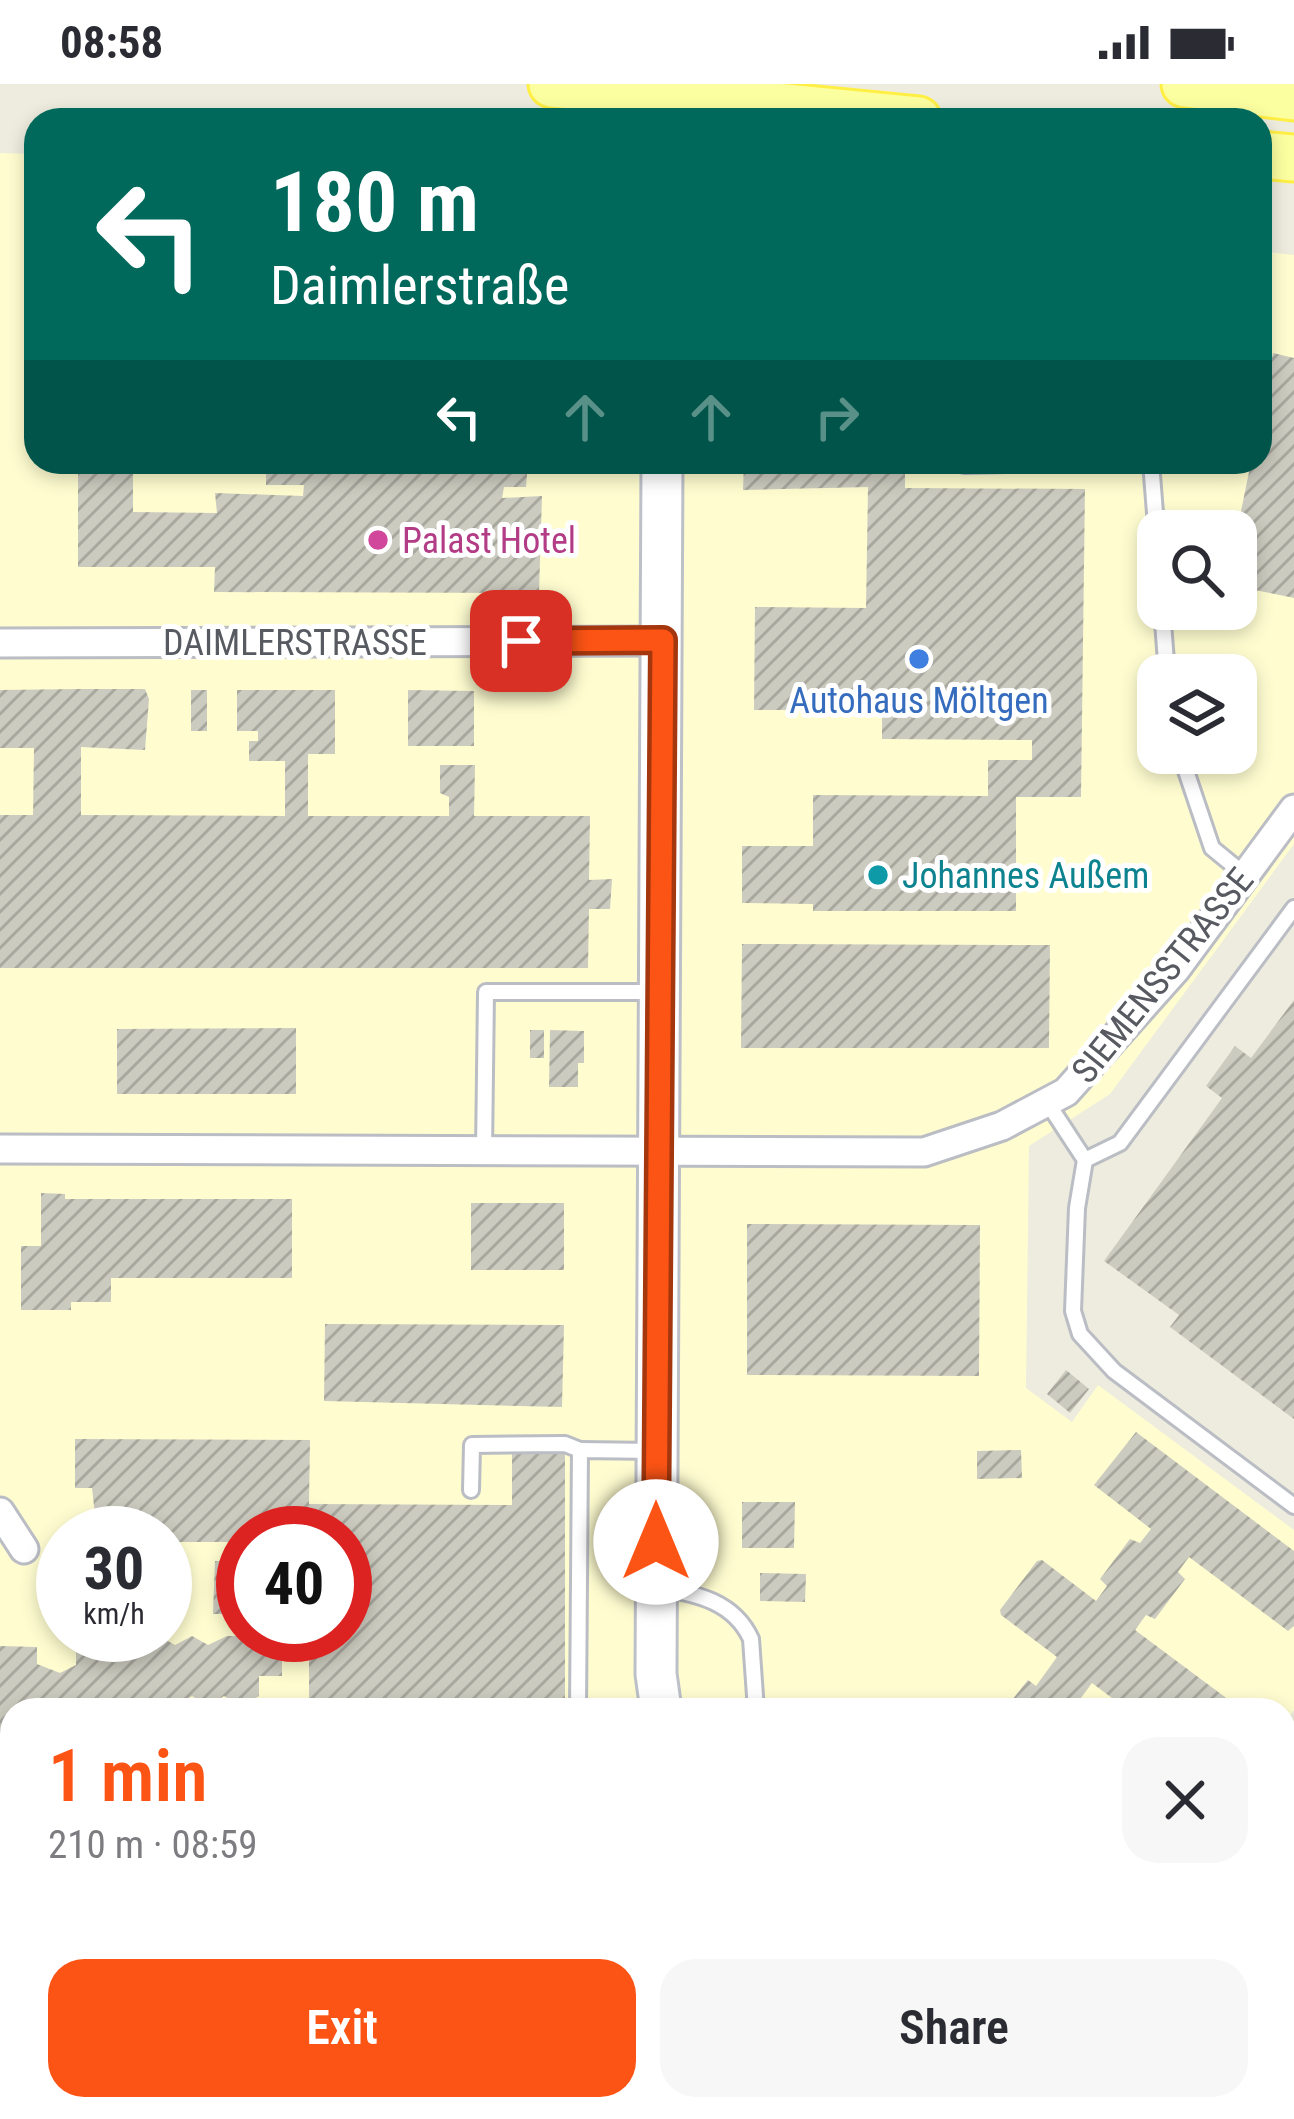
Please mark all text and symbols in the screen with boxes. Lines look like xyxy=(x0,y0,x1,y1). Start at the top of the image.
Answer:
text: 08:58 xyxy=(60,16,163,69)
text: 180 m xyxy=(270,153,479,252)
icon: left xyxy=(72,156,228,312)
text: Daimlerstraße xyxy=(270,254,569,317)
icon: left xyxy=(426,384,492,450)
icon: ahead xyxy=(552,384,618,450)
icon: ahead xyxy=(678,384,744,450)
icon: right xyxy=(804,384,870,450)
map controls xyxy=(1137,510,1257,774)
button: search xyxy=(1137,510,1257,630)
place label: Palast Hotel xyxy=(402,520,576,562)
marker: Palast Hotel xyxy=(365,527,391,553)
pin xyxy=(470,590,572,692)
icon: arrive xyxy=(488,608,554,674)
street label: DAIMLERSTRASSE xyxy=(163,622,427,664)
marker: Autohaus Möltgen xyxy=(906,646,932,672)
button: layers xyxy=(1137,654,1257,774)
place label: Autohaus Möltgen xyxy=(789,680,1049,722)
place label: Johannes Außem xyxy=(902,855,1149,897)
street label: SIEMENSSTRASSE xyxy=(1063,860,1262,1091)
marker: Johannes Außem xyxy=(865,862,891,888)
position arrow xyxy=(593,1479,719,1605)
speed limit sign: 40 xyxy=(216,1506,372,1662)
text: 30 xyxy=(84,1533,144,1604)
text: km/h xyxy=(83,1596,145,1631)
text: 1 min xyxy=(48,1734,207,1819)
button: close xyxy=(1122,1737,1248,1863)
text: 210 m · 08:59 xyxy=(48,1822,258,1868)
button: Exit xyxy=(48,1959,636,2097)
button: Share xyxy=(660,1959,1248,2097)

